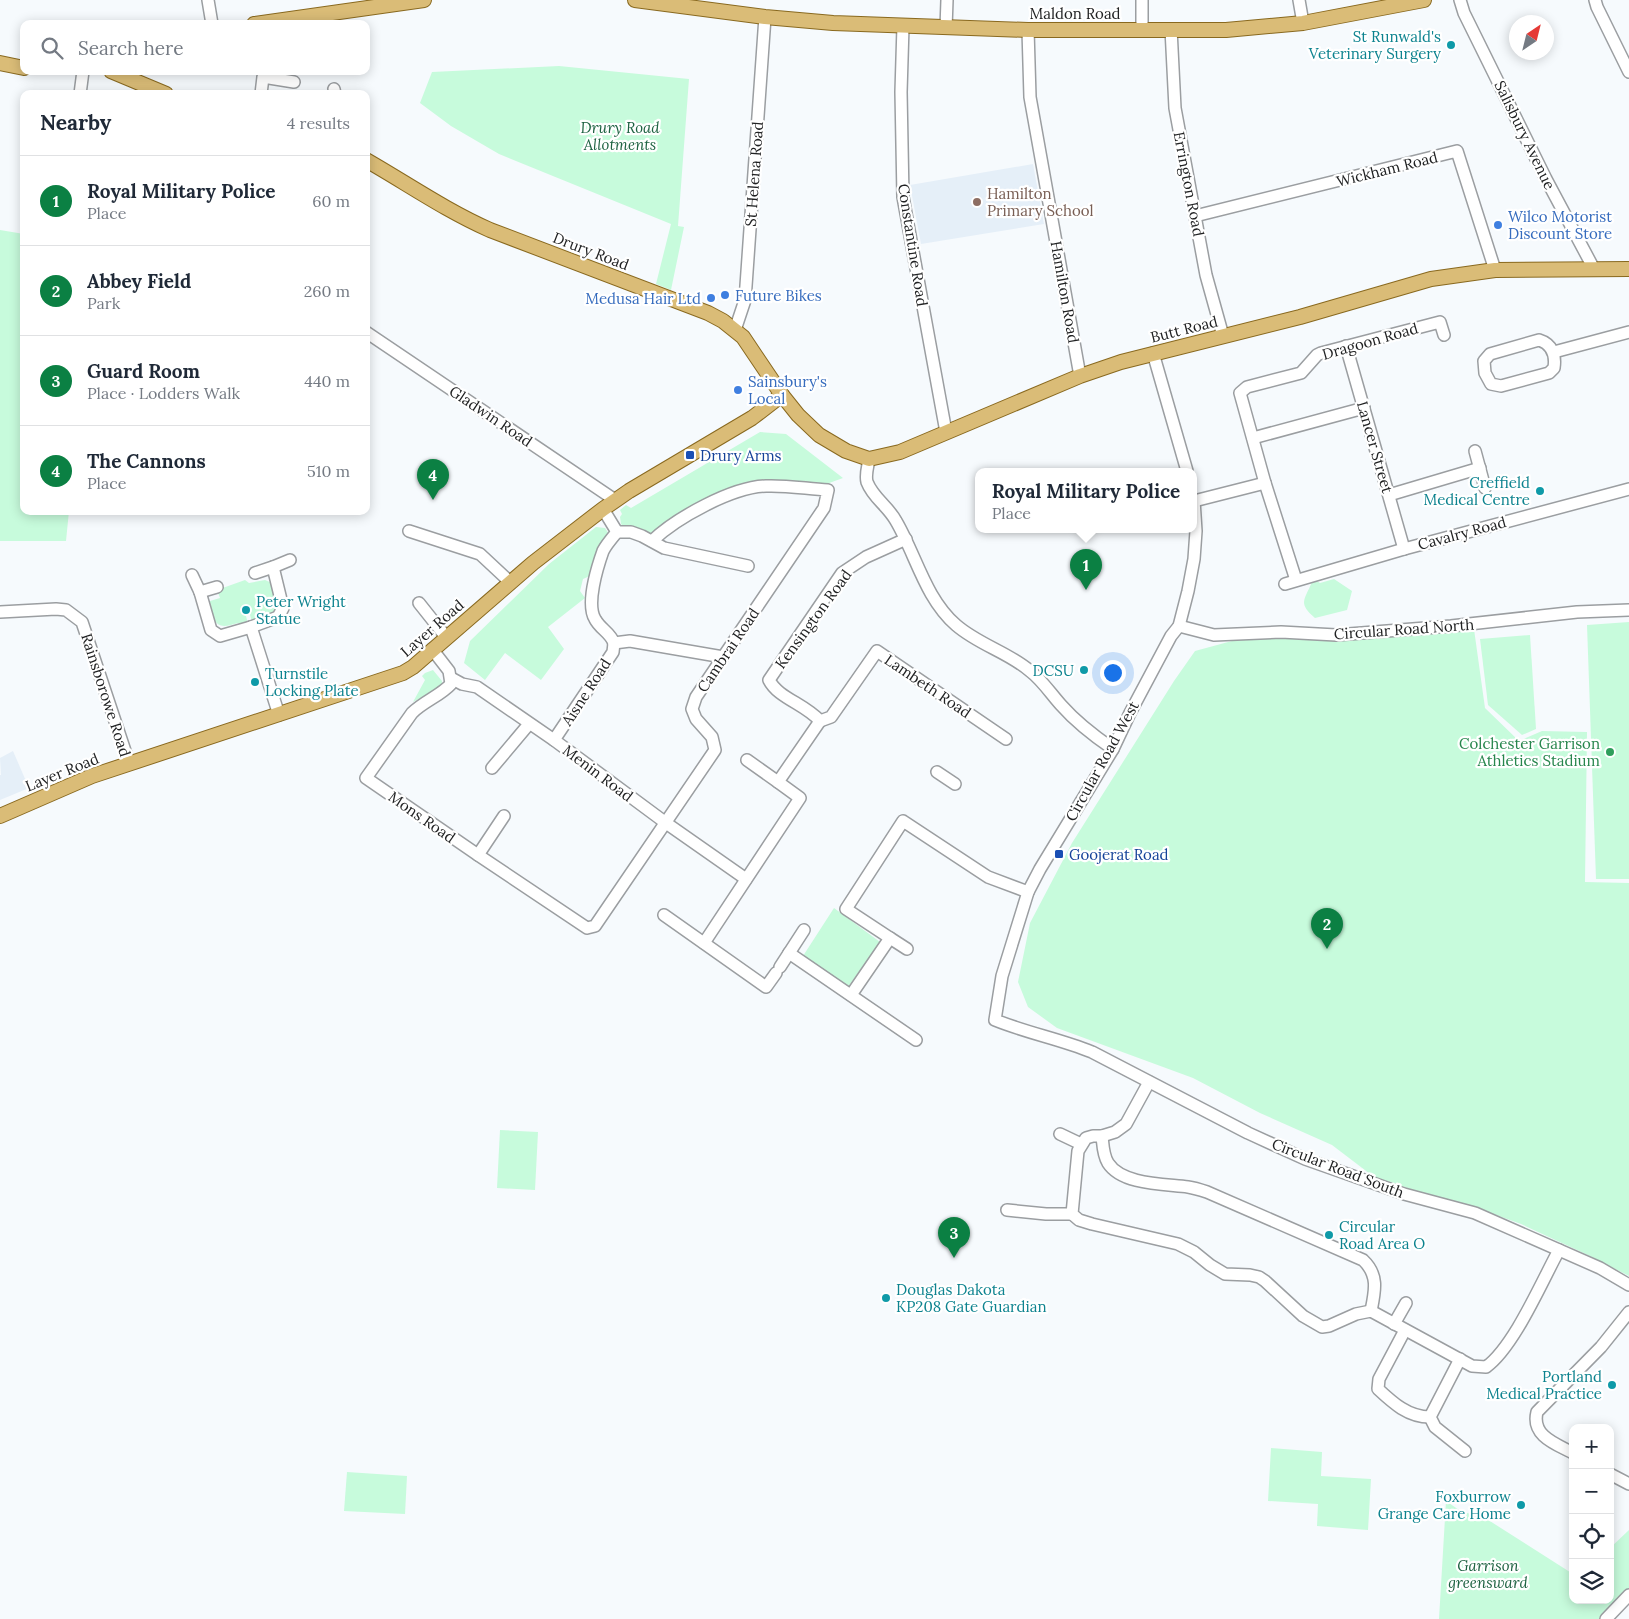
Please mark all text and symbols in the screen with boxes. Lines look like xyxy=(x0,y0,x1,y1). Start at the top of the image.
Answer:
street label: Maldon Road xyxy=(1029,4,1121,23)
north arrow xyxy=(1509,15,1554,60)
search box xyxy=(20,20,370,75)
place label: St Runwald's Veterinary Surgery xyxy=(1308,27,1441,63)
icon: search xyxy=(38,34,66,62)
text: Search here xyxy=(78,36,184,60)
marker: St Runwald's Veterinary Surgery xyxy=(1445,39,1457,51)
street label: Salisbury Avenue xyxy=(1490,77,1560,193)
text: Nearby xyxy=(40,109,111,136)
text: 4 results xyxy=(287,113,350,133)
park label: Drury Road Allotments xyxy=(580,118,660,154)
street label: St Helena Road xyxy=(741,121,767,227)
street label: Errington Road xyxy=(1170,130,1208,238)
street label: Wickham Road xyxy=(1334,147,1440,191)
text: Royal Military Police xyxy=(87,179,276,203)
street label: Constantine Road xyxy=(894,182,932,308)
place label: Hamilton Primary School xyxy=(987,184,1094,220)
text: 1 xyxy=(53,191,59,211)
text: 60 m xyxy=(312,191,350,211)
marker: Hamilton Primary School xyxy=(971,196,983,208)
text: Place xyxy=(87,203,126,223)
place label: Wilco Motorist Discount Store xyxy=(1508,207,1612,243)
marker: Wilco Motorist Discount Store xyxy=(1492,219,1504,231)
street label: Drury Road xyxy=(550,228,632,274)
street label: Hamilton Road xyxy=(1047,239,1083,345)
text: Abbey Field xyxy=(87,269,191,293)
text: 2 xyxy=(52,281,60,301)
text: 260 m xyxy=(304,281,350,301)
place label: Future Bikes xyxy=(735,286,822,305)
place label: Medusa Hair Ltd xyxy=(585,289,701,308)
marker: Future Bikes xyxy=(719,289,731,301)
marker: Medusa Hair Ltd xyxy=(705,292,717,304)
text: Park xyxy=(87,293,120,313)
street label: Butt Road xyxy=(1148,311,1220,347)
street label: Dragoon Road xyxy=(1320,318,1420,364)
text: Guard Room xyxy=(87,359,200,383)
text: 3 xyxy=(52,371,60,391)
text: 440 m xyxy=(304,371,350,391)
place label: Sainsbury's Local xyxy=(748,372,827,408)
street label: Gladwin Road xyxy=(446,381,536,451)
text: Place · Lodders Walk xyxy=(87,383,240,403)
marker: Sainsbury's Local xyxy=(732,384,744,396)
street label: Lancer Street xyxy=(1353,399,1397,495)
place label: Drury Arms xyxy=(700,446,782,465)
text: The Cannons xyxy=(87,449,206,473)
marker: Drury Arms xyxy=(684,449,696,461)
pin: 4 xyxy=(417,459,449,500)
text: 4 xyxy=(52,461,60,481)
text: 510 m xyxy=(307,461,350,481)
popup xyxy=(975,468,1197,533)
text: Place xyxy=(87,473,126,493)
place label: Creffield Medical Centre xyxy=(1423,473,1530,509)
text: Royal Military Police xyxy=(992,479,1180,503)
marker: Creffield Medical Centre xyxy=(1534,485,1546,497)
text: Place xyxy=(992,503,1031,523)
street label: Cavalry Road xyxy=(1416,512,1508,554)
pin: 1 xyxy=(1070,549,1102,590)
street label: Kensington Road xyxy=(771,566,855,672)
place label: Peter Wright Statue xyxy=(256,592,346,628)
street label: Layer Road xyxy=(396,595,468,661)
marker: Peter Wright Statue xyxy=(240,604,252,616)
street label: Cambrai Road xyxy=(693,604,763,696)
street label: Circular Road North xyxy=(1333,615,1475,643)
street label: Rainsborowe Road xyxy=(77,631,135,759)
street label: Lambeth Road xyxy=(881,650,975,722)
street label: Aisne Road xyxy=(557,655,615,730)
your location xyxy=(1100,660,1126,686)
place label: DCSU xyxy=(1033,661,1074,680)
place label: Turnstile Locking Plate xyxy=(265,664,359,700)
marker: DCSU xyxy=(1078,664,1090,676)
marker: Turnstile Locking Plate xyxy=(249,676,261,688)
street label: Circular Road West xyxy=(1061,698,1143,824)
place label: Colchester Garrison Athletics Stadium xyxy=(1459,734,1600,770)
street label: Menin Road xyxy=(559,740,637,806)
marker: Colchester Garrison Athletics Stadium xyxy=(1604,746,1616,758)
street label: Layer Road xyxy=(22,749,102,795)
street label: Mons Road xyxy=(385,787,459,847)
place label: Goojerat Road xyxy=(1069,845,1169,864)
marker: Goojerat Road xyxy=(1053,848,1065,860)
pin: 2 xyxy=(1311,908,1343,949)
street label: Circular Road South xyxy=(1269,1134,1407,1202)
pin: 3 xyxy=(938,1217,970,1258)
place label: Circular Road Area O xyxy=(1339,1217,1425,1253)
marker: Circular Road Area O xyxy=(1323,1229,1335,1241)
place label: Douglas Dakota KP208 Gate Guardian xyxy=(896,1280,1047,1316)
marker: Douglas Dakota KP208 Gate Guardian xyxy=(880,1292,892,1304)
place label: Portland Medical Practice xyxy=(1486,1367,1602,1403)
marker: Portland Medical Practice xyxy=(1606,1379,1618,1391)
map controls xyxy=(1569,1424,1614,1604)
button: + xyxy=(1569,1424,1614,1469)
button: − xyxy=(1569,1469,1614,1514)
place label: Foxburrow Grange Care Home xyxy=(1378,1487,1511,1523)
marker: Foxburrow Grange Care Home xyxy=(1515,1499,1527,1511)
button: locate xyxy=(1569,1514,1614,1559)
park label: Garrison greensward xyxy=(1448,1556,1528,1592)
button: layers xyxy=(1569,1559,1614,1604)

